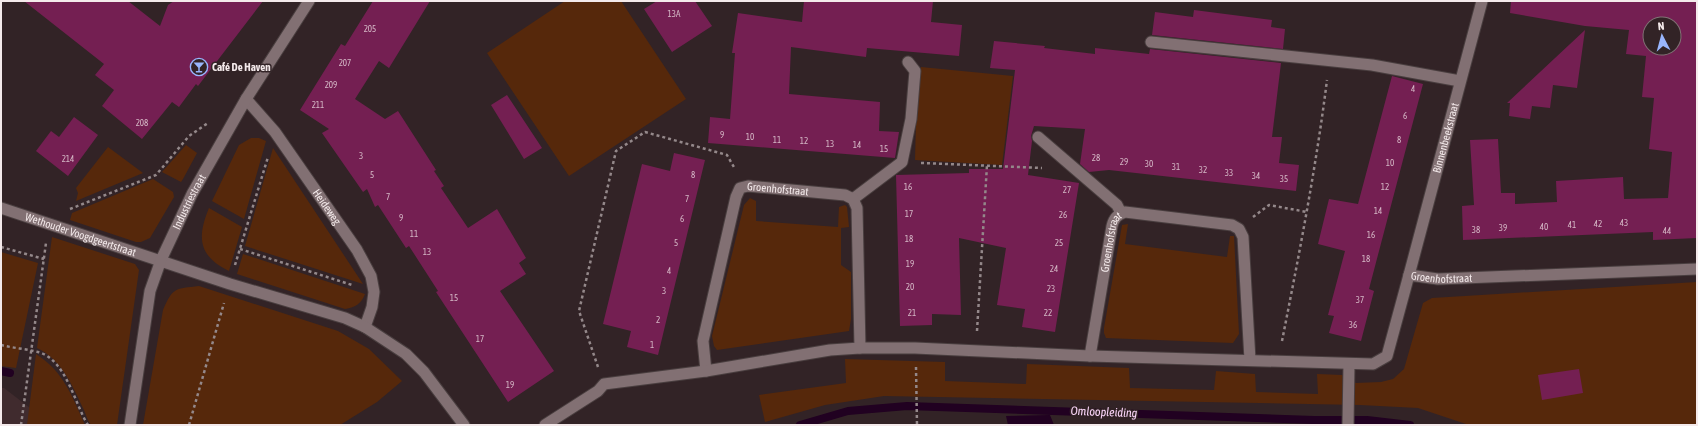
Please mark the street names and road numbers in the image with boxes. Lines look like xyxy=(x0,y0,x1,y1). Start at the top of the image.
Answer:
street label: Binnenbeekstraat xyxy=(1430,101,1461,174)
street label: Industriestraat xyxy=(170,172,208,231)
street label: Groenhofstraat xyxy=(747,180,809,198)
street label: Heideweg xyxy=(311,187,344,227)
street label: Groenhofstraat xyxy=(1098,209,1124,273)
street label: Wethouder Voogdgeertstraat xyxy=(24,210,138,258)
street label: Groenhofstraat xyxy=(1410,269,1473,285)

